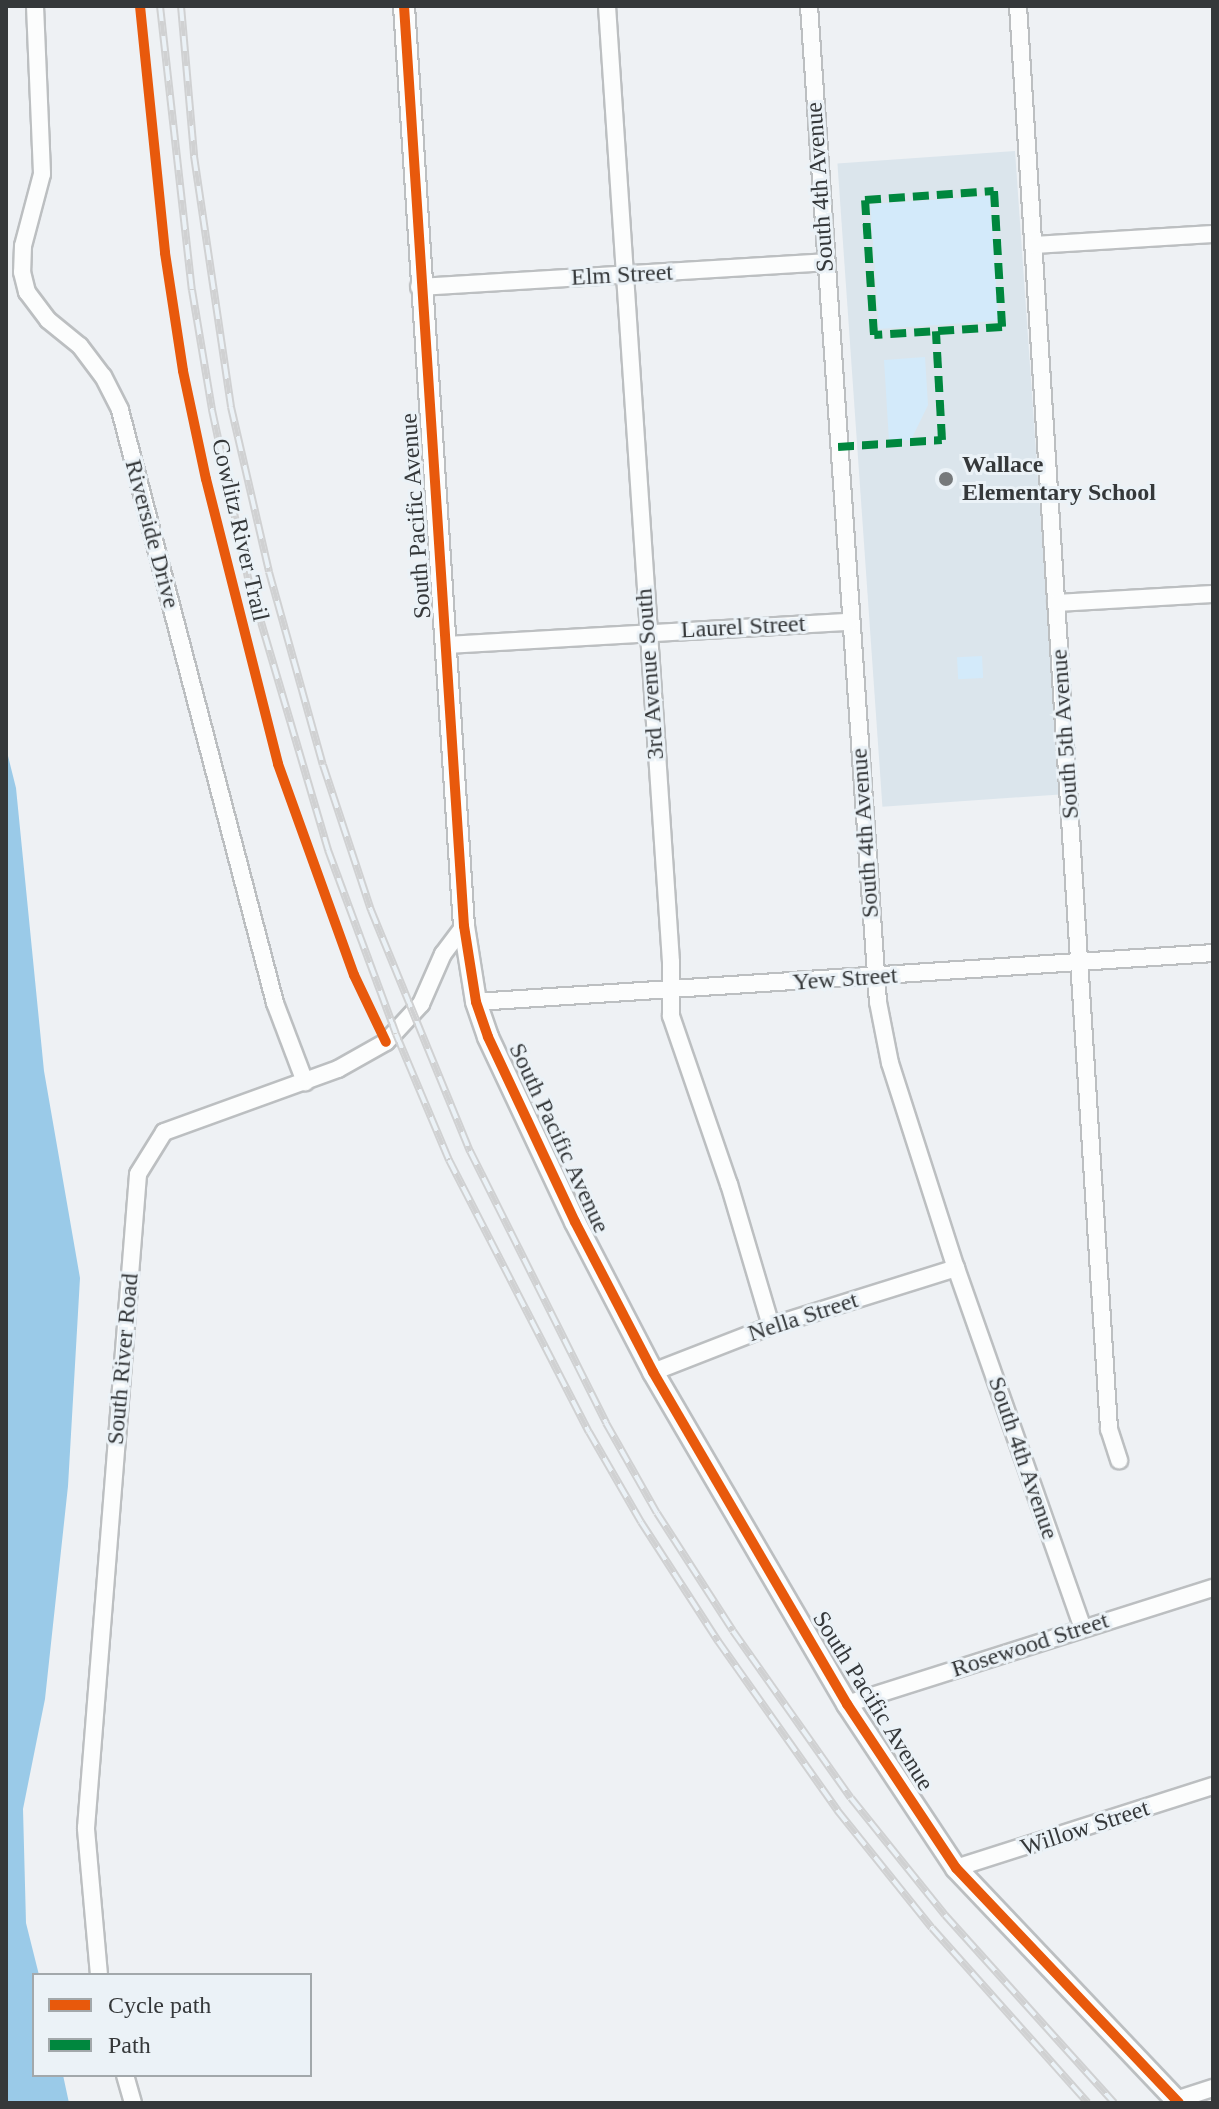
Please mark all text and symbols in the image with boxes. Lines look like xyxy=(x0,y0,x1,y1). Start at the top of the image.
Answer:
street label: South 4th Avenue xyxy=(800,100,840,274)
street label: Elm Street xyxy=(570,258,674,292)
street label: South Pacific Avenue xyxy=(394,411,438,621)
street label: Cowlitz River Trail xyxy=(205,436,275,624)
place label: Wallace Elementary School xyxy=(962,451,1156,507)
street label: Riverside Drive xyxy=(118,457,186,611)
marker: Wallace Elementary School xyxy=(937,470,955,488)
street label: 3rd Avenue South xyxy=(630,587,670,761)
street label: Laurel Street xyxy=(680,609,806,645)
street label: South 5th Avenue xyxy=(1045,647,1085,821)
street label: South 4th Avenue xyxy=(845,746,885,920)
street label: Yew Street xyxy=(792,961,898,997)
street label: South Pacific Avenue xyxy=(502,1038,616,1238)
street label: South River Road xyxy=(101,1272,145,1446)
street label: Nella Street xyxy=(744,1286,862,1348)
street label: South 4th Avenue xyxy=(981,1372,1065,1544)
street label: South Pacific Avenue xyxy=(806,1605,940,1797)
street label: Rosewood Street xyxy=(948,1606,1112,1684)
street label: Willow Street xyxy=(1017,1794,1153,1862)
legend xyxy=(32,1973,312,2077)
text: Cycle path xyxy=(108,1992,211,2018)
text: Path xyxy=(108,2032,151,2058)

